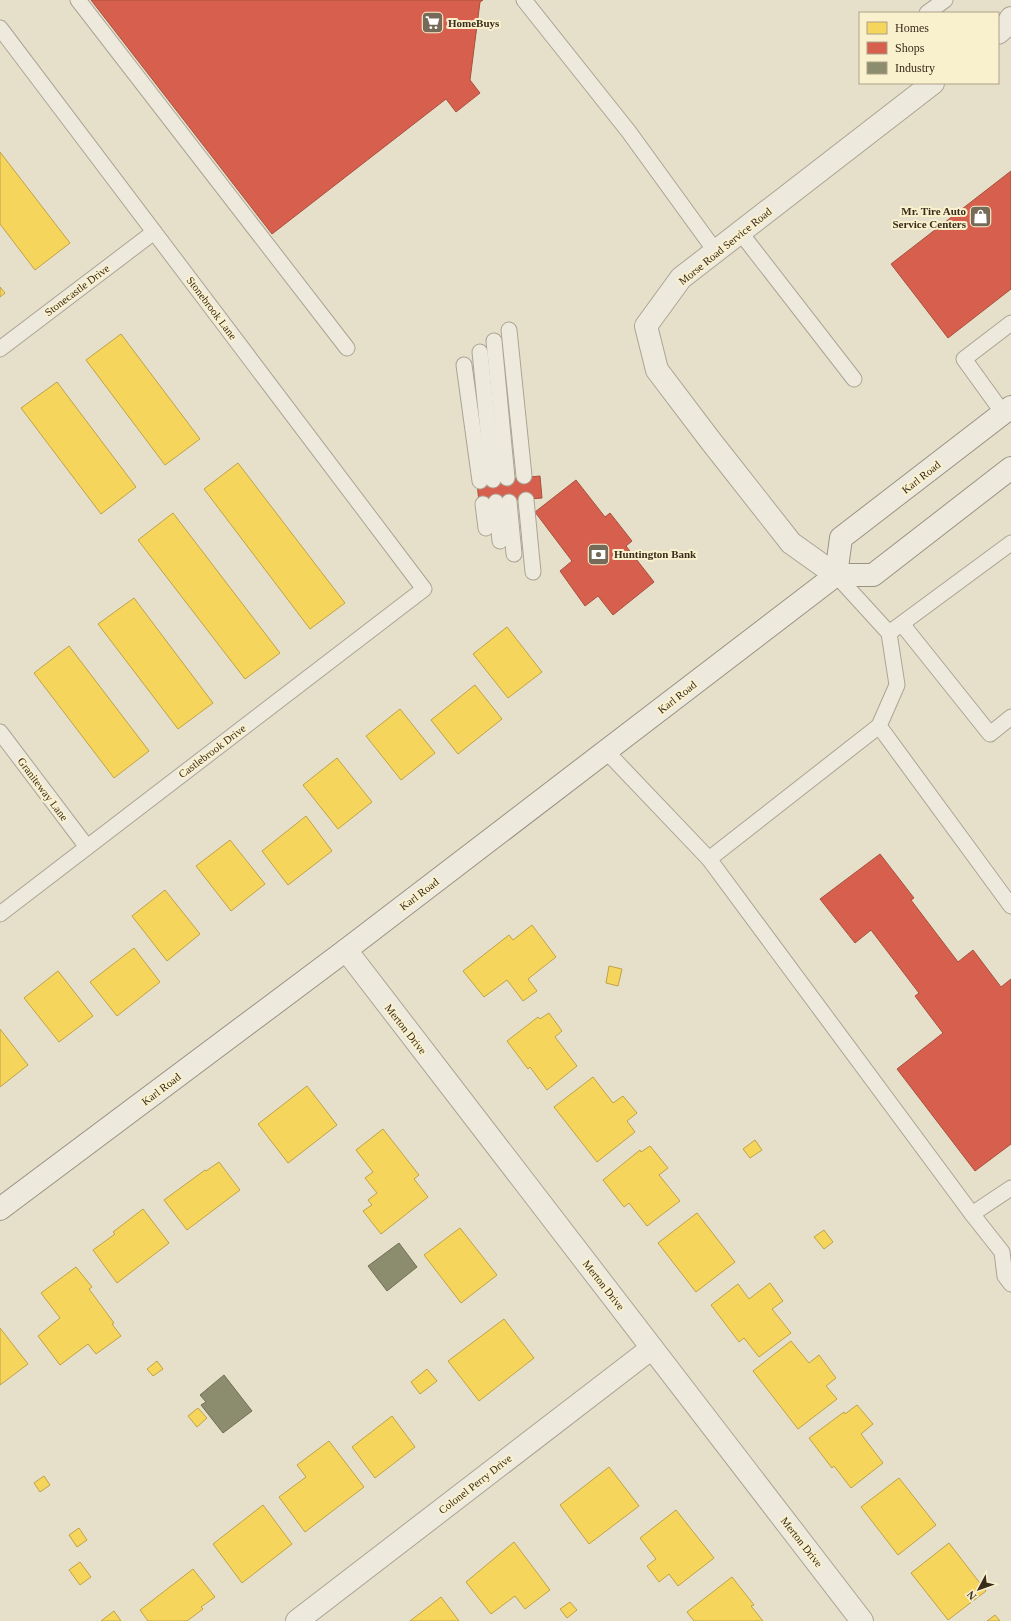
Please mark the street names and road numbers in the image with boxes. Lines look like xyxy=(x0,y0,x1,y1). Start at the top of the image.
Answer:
street label: Morse Road Service Road xyxy=(676,205,774,287)
street label: Stonecastle Drive xyxy=(42,262,112,318)
street label: Stonebrook Lane xyxy=(185,274,240,342)
street label: Karl Road xyxy=(899,458,943,496)
street label: Karl Road xyxy=(655,678,699,716)
street label: Castlebrook Drive xyxy=(176,722,248,780)
street label: Graniteway Lane xyxy=(15,755,71,823)
street label: Karl Road xyxy=(397,875,441,912)
street label: Merton Drive xyxy=(383,1002,429,1056)
street label: Karl Road xyxy=(139,1070,183,1107)
street label: Merton Drive xyxy=(581,1258,627,1312)
street label: Colonel Perry Drive xyxy=(436,1452,514,1516)
street label: Merton Drive xyxy=(779,1515,825,1569)

